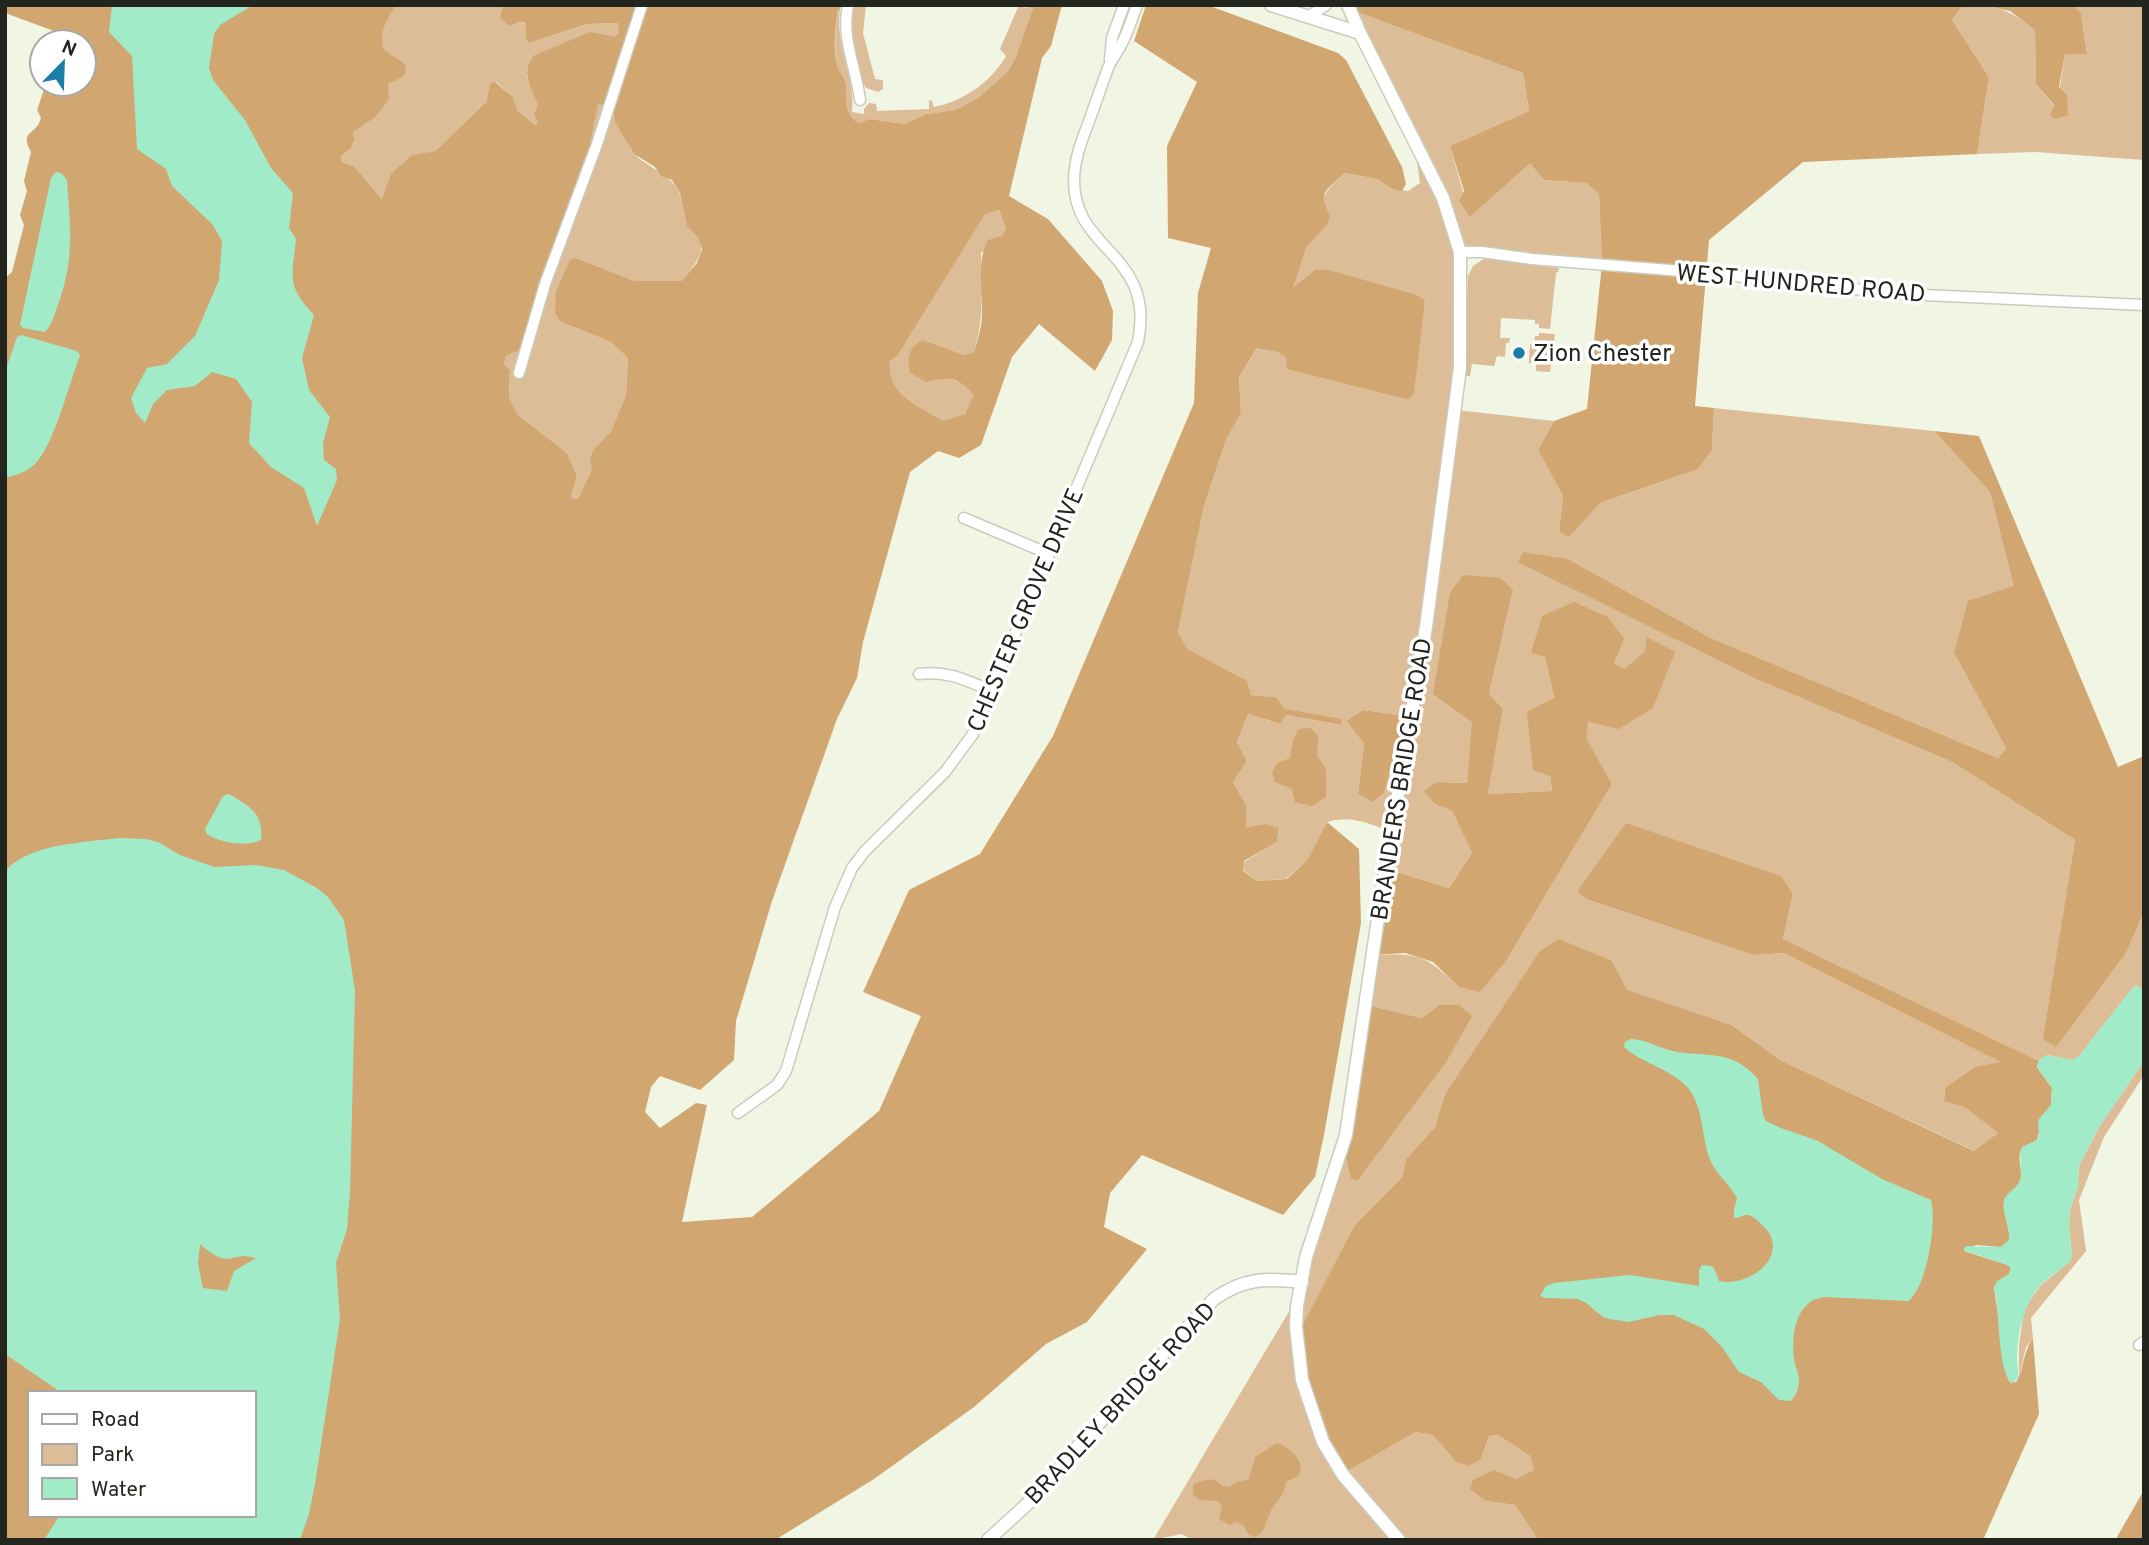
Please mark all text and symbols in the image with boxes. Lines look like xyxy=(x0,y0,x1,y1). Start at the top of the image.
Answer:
north arrow xyxy=(28,28,98,98)
text: N xyxy=(58,35,80,63)
street label: WEST HUNDRED ROAD xyxy=(1675,259,1927,311)
place label: Zion Chester xyxy=(1533,340,1672,370)
marker: Zion Chester xyxy=(1511,345,1527,361)
street label: CHESTER GROVE DRIVE xyxy=(962,484,1092,737)
street label: BRANDERS BRIDGE ROAD xyxy=(1366,636,1440,923)
street label: BRADLEY BRIDGE ROAD xyxy=(1020,1297,1223,1512)
legend xyxy=(28,1391,256,1517)
text: Road xyxy=(91,1407,140,1434)
text: Park xyxy=(91,1442,134,1469)
text: Water xyxy=(91,1477,146,1504)

